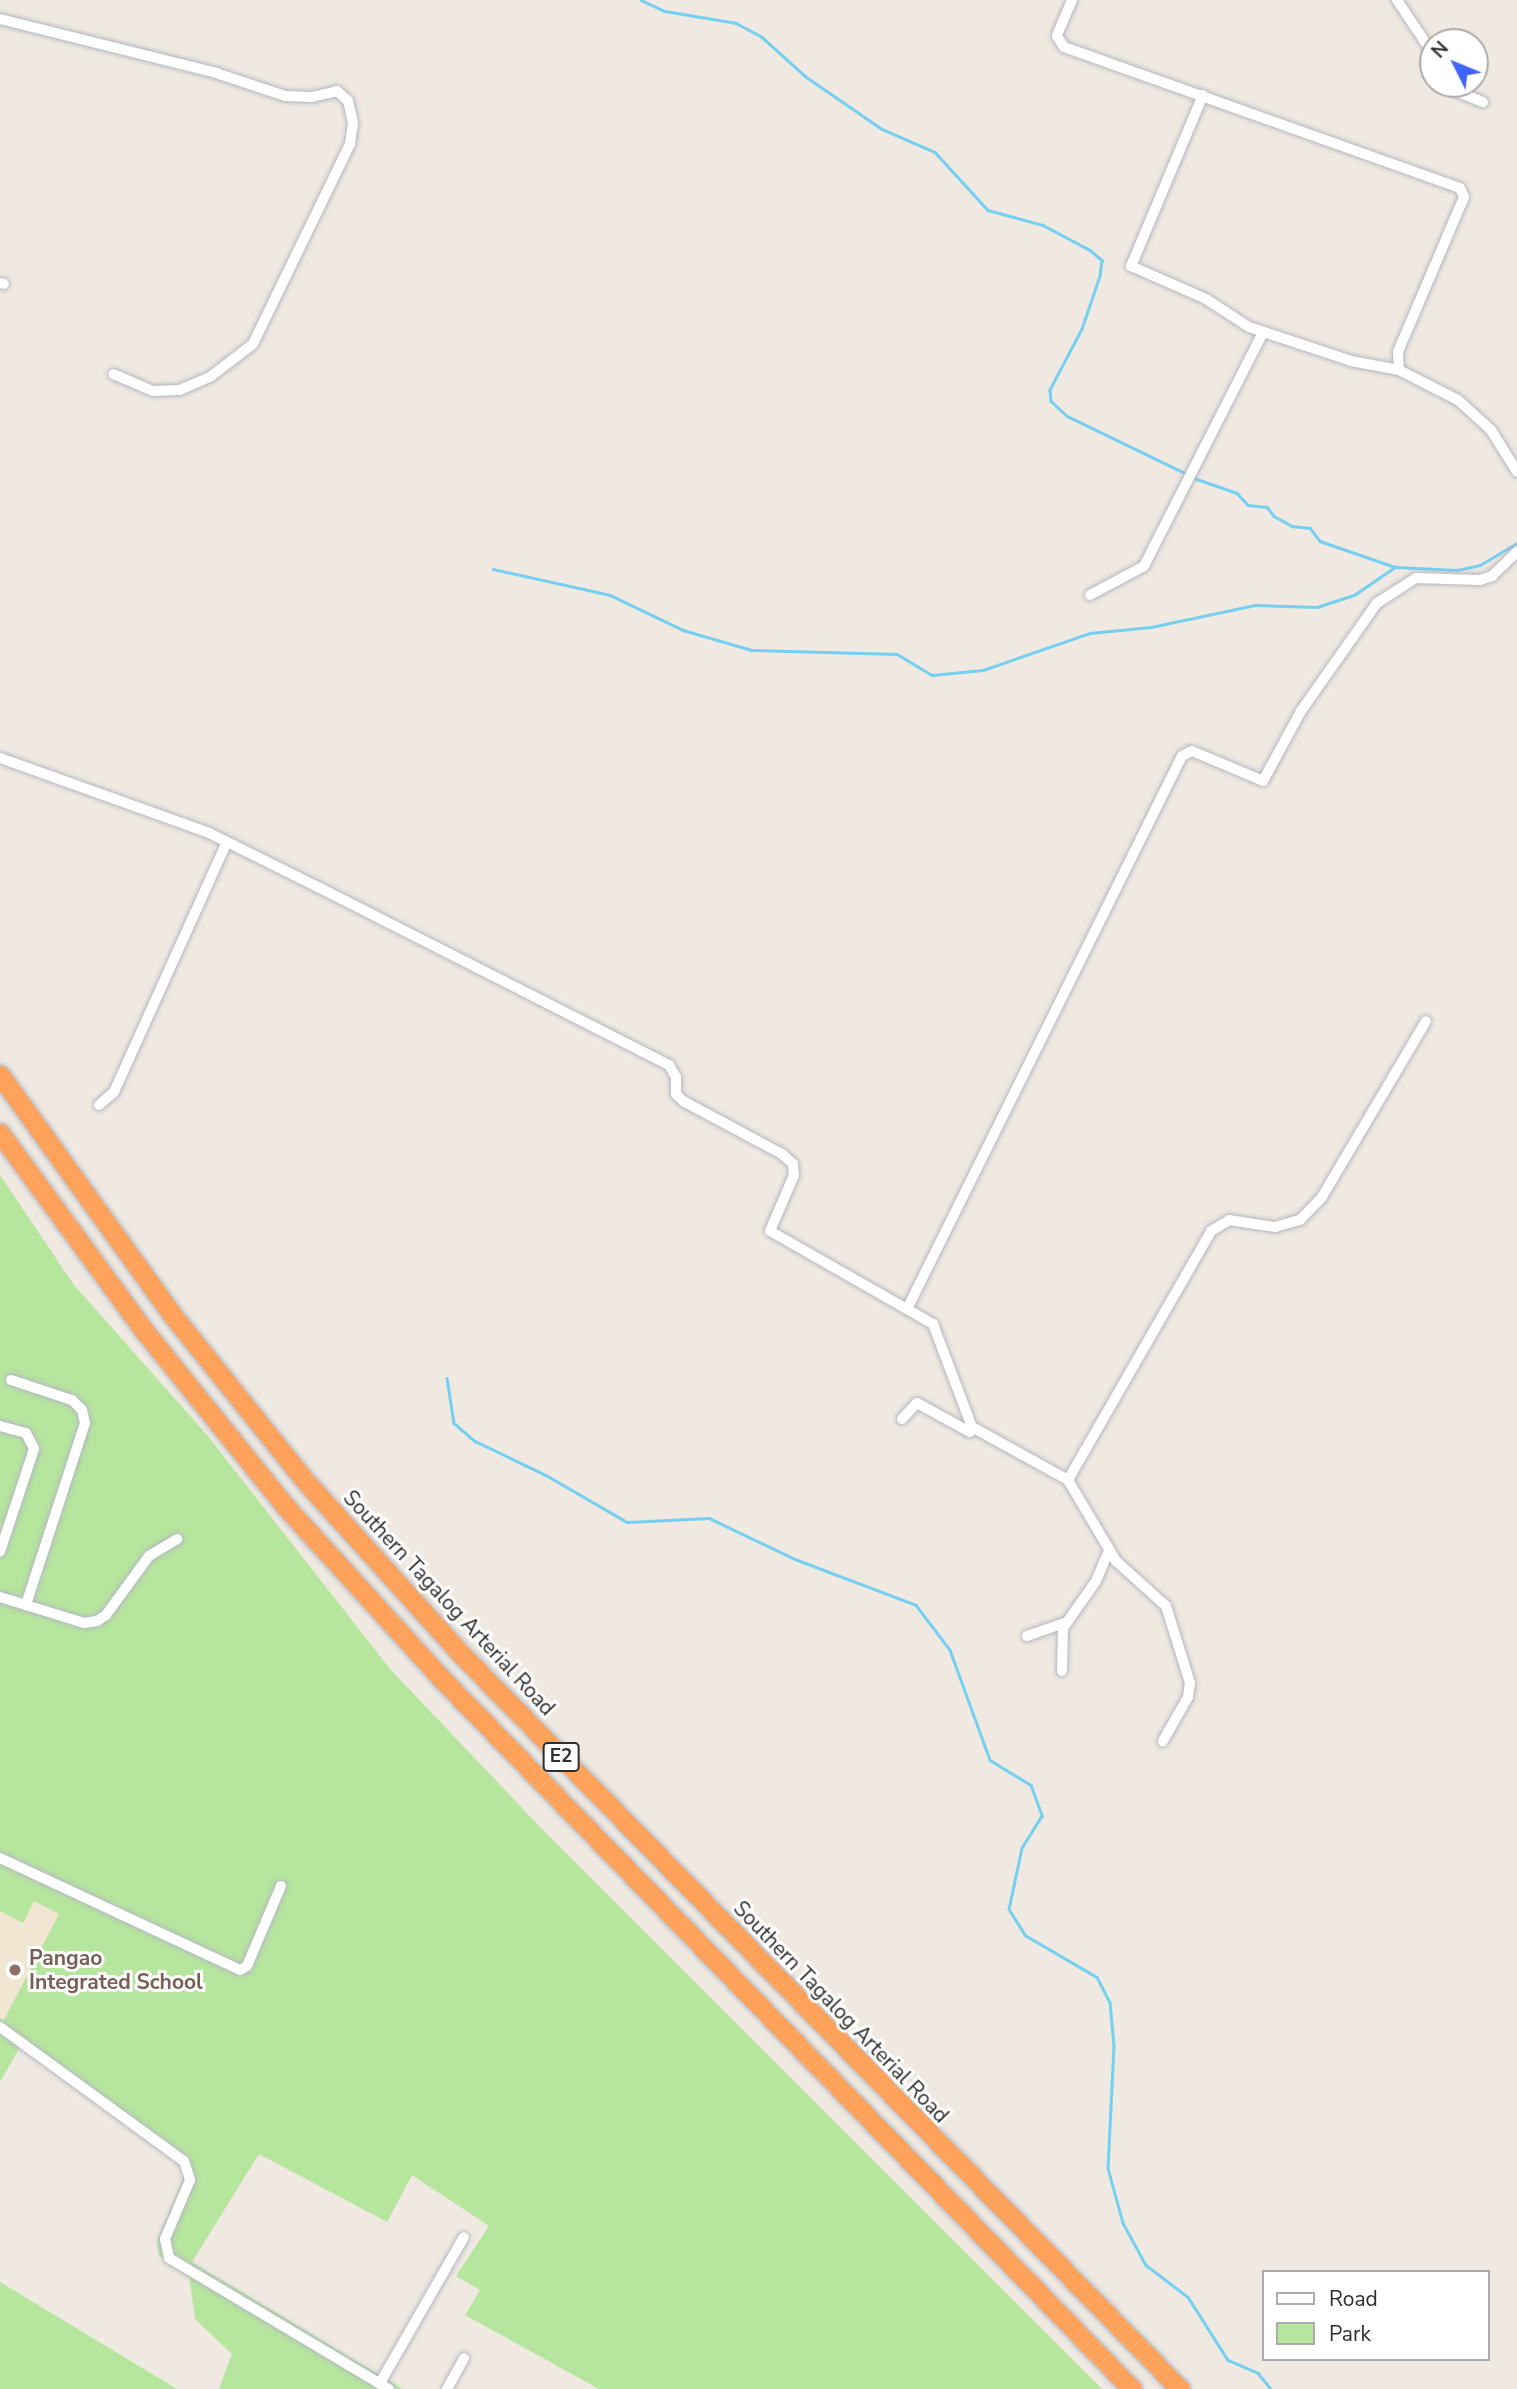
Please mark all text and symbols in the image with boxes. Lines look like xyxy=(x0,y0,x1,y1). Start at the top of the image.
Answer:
north arrow xyxy=(1419,28,1489,98)
text: N xyxy=(1426,36,1454,64)
street label: Southern Tagalog Arterial Road xyxy=(338,1485,560,1721)
road number: E2 xyxy=(542,1742,580,1772)
street label: Southern Tagalog Arterial Road xyxy=(728,1896,954,2128)
place label: Pangao Integrated School xyxy=(29,1945,203,1995)
marker: Pangao Integrated School xyxy=(7,1962,23,1978)
legend xyxy=(1262,2270,1489,2361)
text: Road xyxy=(1329,2285,1378,2313)
text: Park xyxy=(1329,2320,1371,2348)

